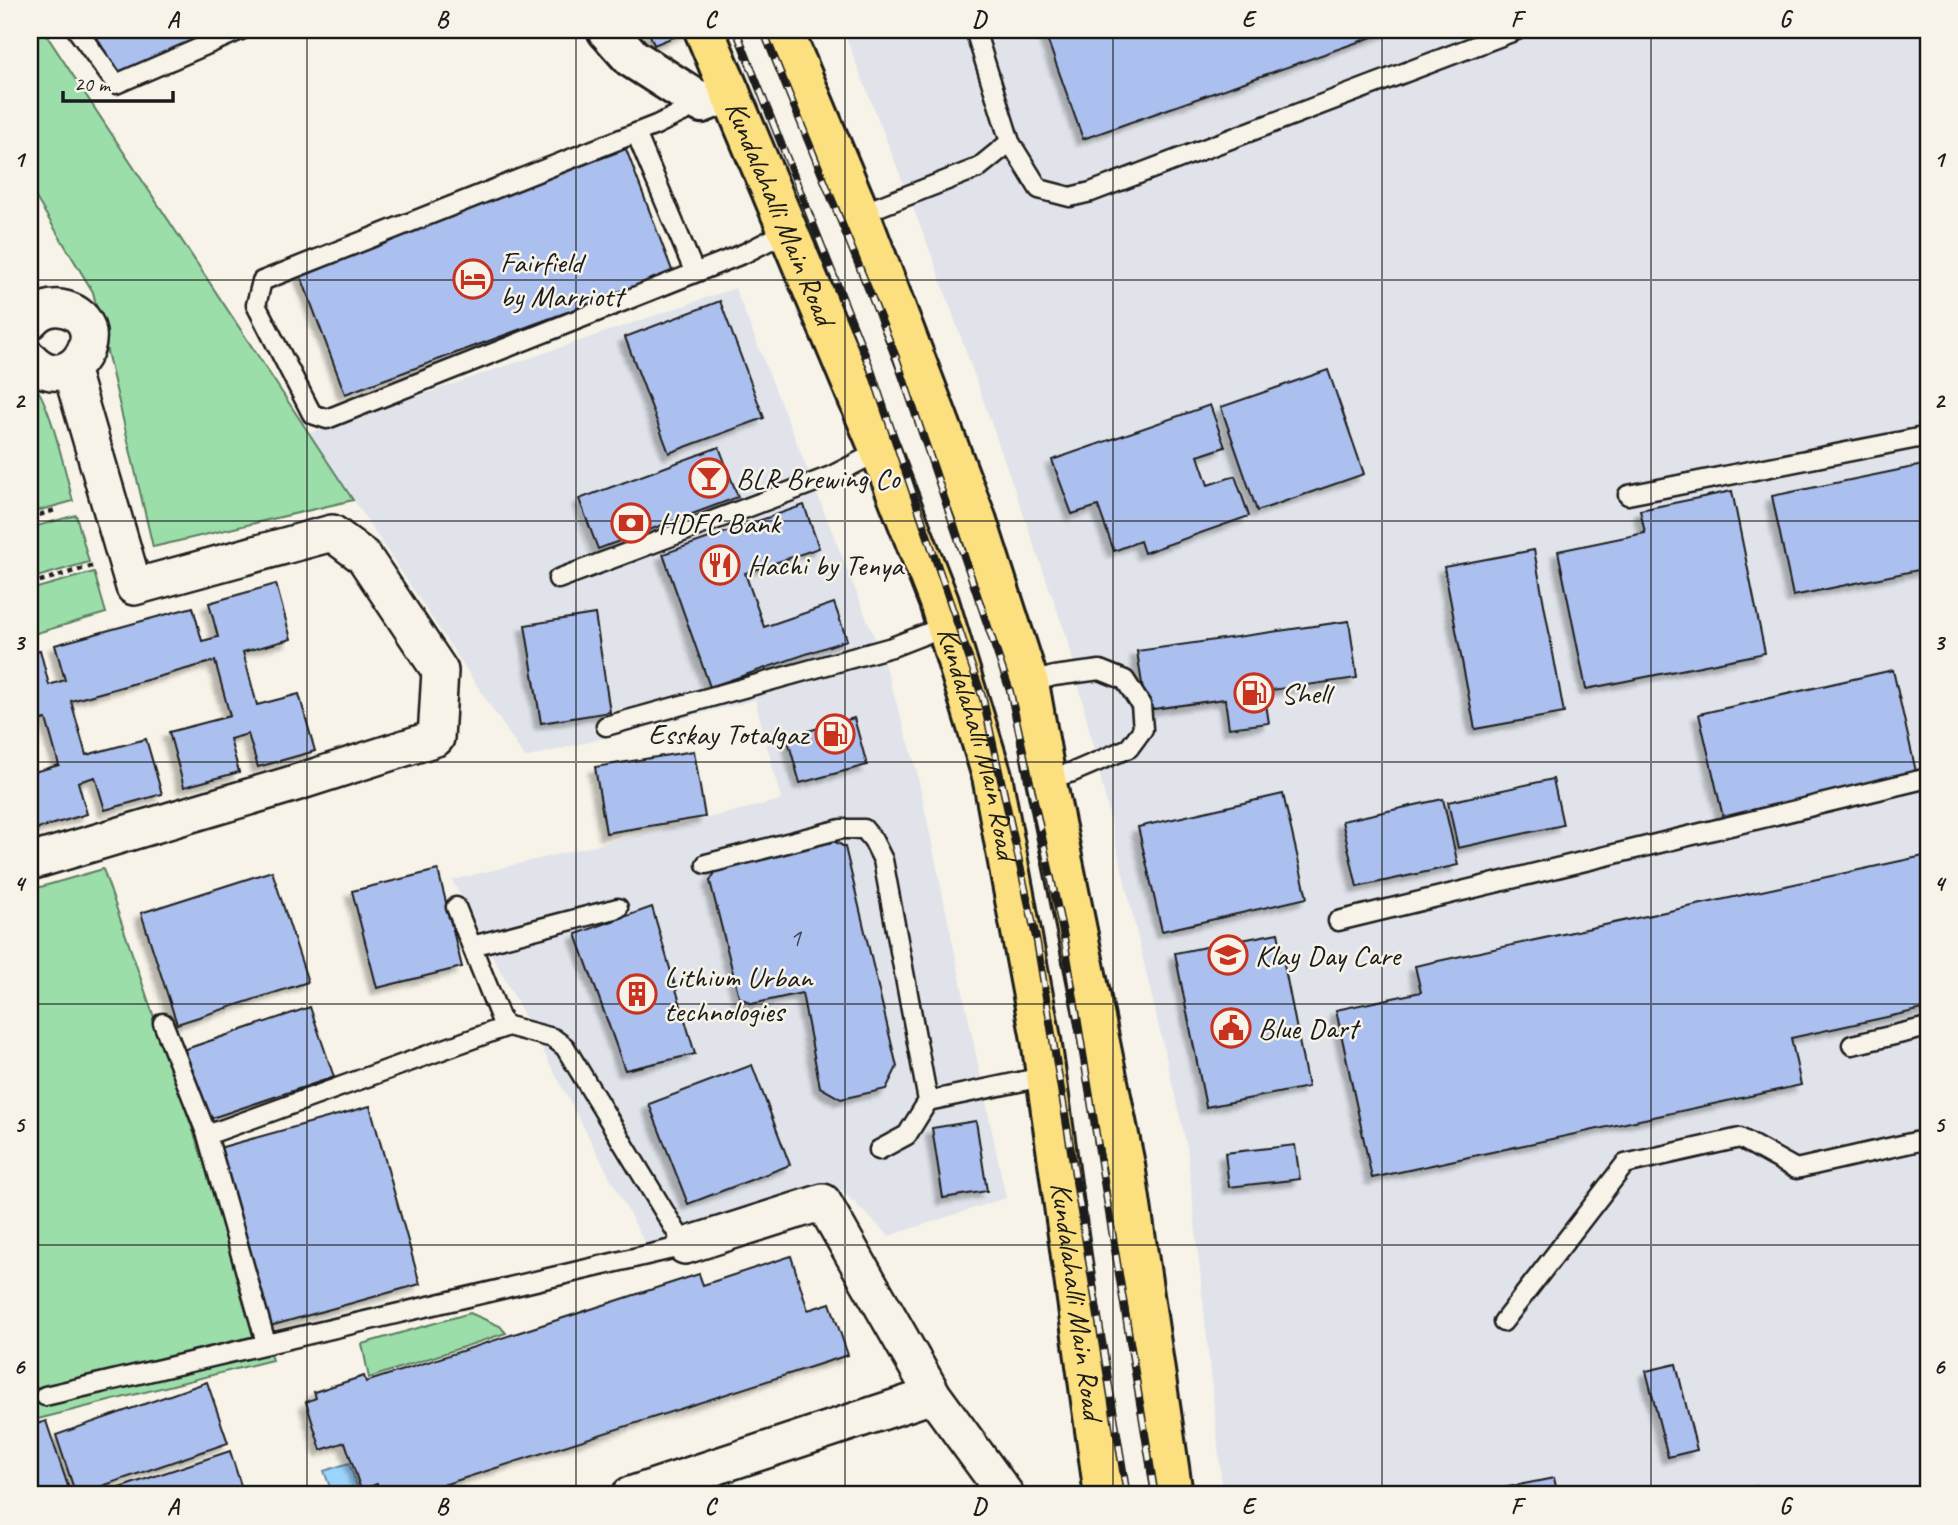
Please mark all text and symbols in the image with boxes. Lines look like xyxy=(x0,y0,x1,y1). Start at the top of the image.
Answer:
text: A xyxy=(167,5,181,34)
text: B xyxy=(436,5,450,34)
text: C xyxy=(705,5,719,34)
text: D xyxy=(972,5,988,34)
text: E xyxy=(1242,5,1258,34)
text: F xyxy=(1511,5,1527,34)
text: G xyxy=(1779,5,1794,34)
scale bar xyxy=(63,60,173,104)
text: 20 m xyxy=(74,71,112,97)
street label: Kundalahalli Main Road xyxy=(717,95,846,334)
text: 1 xyxy=(14,145,27,174)
text: 1 xyxy=(1934,145,1947,174)
place label: Fairfield by Marriott xyxy=(500,243,627,315)
hotel icon: Fairfield by Marriott xyxy=(452,258,494,300)
text: 2 xyxy=(14,386,27,415)
text: 2 xyxy=(1934,386,1947,415)
bar icon: BLR Brewing Co xyxy=(688,457,730,499)
place label: BLR Brewing Co xyxy=(736,459,901,497)
bank icon: HDFC Bank xyxy=(610,502,652,544)
place label: HDFC Bank xyxy=(658,504,782,542)
restaurant icon: Hachi by Tenya xyxy=(699,544,741,586)
place label: Hachi by Tenya xyxy=(747,546,905,584)
street label: Kundalahalli Main Road xyxy=(929,622,1027,866)
text: 3 xyxy=(14,628,27,657)
text: 3 xyxy=(1934,628,1947,657)
fuel station icon: Shell xyxy=(1233,672,1275,714)
place label: Shell xyxy=(1281,674,1335,712)
fuel station icon: Esskay Totalgaz xyxy=(814,713,856,755)
place label: Esskay Totalgaz xyxy=(648,715,811,753)
text: 4 xyxy=(14,869,27,898)
text: 4 xyxy=(1934,869,1947,898)
house number: 1 xyxy=(789,921,802,954)
school or university icon: Klay Day Care xyxy=(1207,934,1249,976)
place label: Klay Day Care xyxy=(1255,936,1402,974)
place label: Lithium Urban technologies xyxy=(664,958,814,1030)
building icon: Lithium Urban technologies xyxy=(616,973,658,1015)
public building icon: Blue Dart xyxy=(1210,1007,1252,1049)
place label: Blue Dart xyxy=(1258,1009,1362,1047)
text: 5 xyxy=(14,1110,26,1139)
text: 5 xyxy=(1934,1110,1946,1139)
street label: Kundalahalli Main Road xyxy=(1042,1180,1113,1426)
text: 6 xyxy=(14,1352,27,1381)
text: 6 xyxy=(1934,1352,1947,1381)
text: A xyxy=(167,1492,181,1521)
text: B xyxy=(436,1492,450,1521)
text: C xyxy=(705,1492,719,1521)
text: D xyxy=(972,1492,988,1521)
text: E xyxy=(1242,1492,1258,1521)
text: F xyxy=(1511,1492,1527,1521)
text: G xyxy=(1779,1492,1794,1521)

